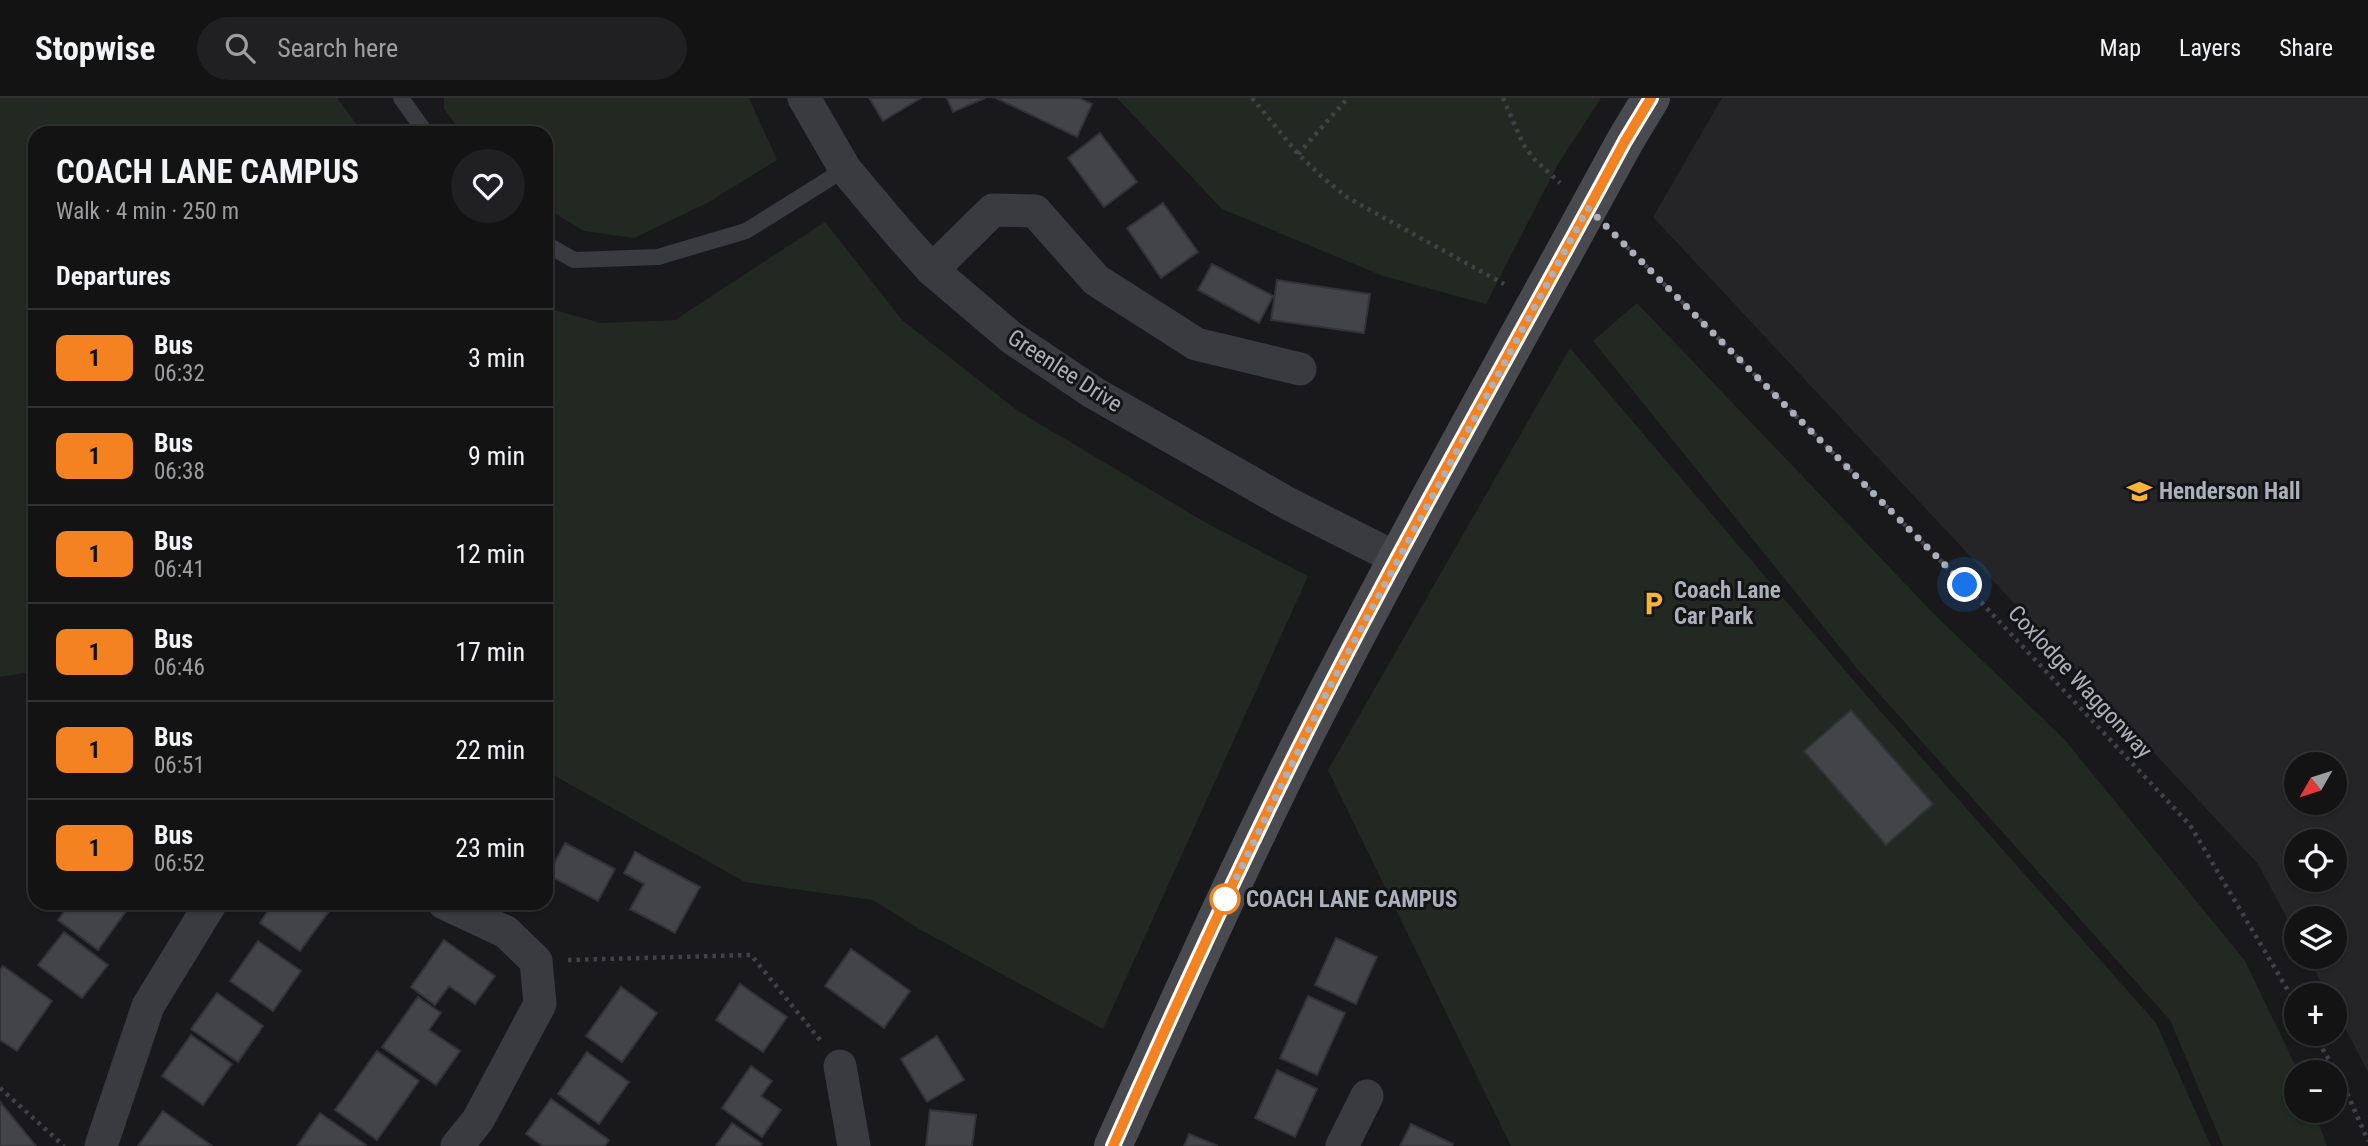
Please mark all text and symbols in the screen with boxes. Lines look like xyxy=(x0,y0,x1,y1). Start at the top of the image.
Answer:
search box xyxy=(197,17,687,80)
text: Stopwise xyxy=(35,29,155,68)
icon: search xyxy=(221,29,259,67)
text: Search here xyxy=(277,33,398,63)
text: Map xyxy=(2100,34,2141,62)
text: Layers xyxy=(2179,34,2241,62)
text: Share xyxy=(2279,34,2333,62)
button: heart xyxy=(451,149,525,223)
text: COACH LANE CAMPUS xyxy=(56,152,359,191)
text: Walk · 4 min · 250 m xyxy=(56,198,239,225)
text: Departures xyxy=(56,261,171,291)
street label: Greenlee Drive xyxy=(1003,324,1127,418)
text: Bus xyxy=(154,330,193,360)
text: 3 min xyxy=(468,343,525,373)
text: 1 xyxy=(88,344,101,372)
text: 06:32 xyxy=(154,360,205,387)
text: Bus xyxy=(154,428,193,458)
text: 9 min xyxy=(468,441,525,471)
text: 1 xyxy=(88,442,101,470)
text: 06:38 xyxy=(154,458,205,485)
school or university icon: Henderson Hall xyxy=(2125,477,2153,505)
place label: Henderson Hall xyxy=(2159,478,2301,505)
text: Bus xyxy=(154,526,193,556)
text: 12 min xyxy=(455,539,525,569)
text: 1 xyxy=(88,540,101,568)
text: 06:41 xyxy=(154,556,205,583)
your location xyxy=(1947,567,1982,602)
place label: Coach Lane Car Park xyxy=(1674,577,1781,630)
parking icon: Coach Lane Car Park xyxy=(1640,589,1668,617)
street label: Coxlodge Waggonway xyxy=(2002,600,2158,764)
text: Bus xyxy=(154,624,193,654)
text: 17 min xyxy=(455,637,525,667)
text: 1 xyxy=(88,638,101,666)
text: 06:46 xyxy=(154,654,205,681)
text: Bus xyxy=(154,722,193,752)
text: 22 min xyxy=(455,735,525,765)
text: 1 xyxy=(88,736,101,764)
text: 06:51 xyxy=(154,752,205,779)
north arrow xyxy=(2284,752,2347,816)
map controls xyxy=(2284,752,2347,1123)
text: Bus xyxy=(154,820,193,850)
button: locate xyxy=(2284,829,2347,892)
text: 23 min xyxy=(455,833,525,863)
text: 1 xyxy=(88,834,101,862)
text: 06:52 xyxy=(154,850,205,877)
marker: COACH LANE CAMPUS xyxy=(1210,884,1240,914)
place label: COACH LANE CAMPUS xyxy=(1246,886,1457,913)
button: layers xyxy=(2284,906,2347,969)
button: + xyxy=(2284,983,2347,1046)
button: − xyxy=(2284,1060,2347,1123)

